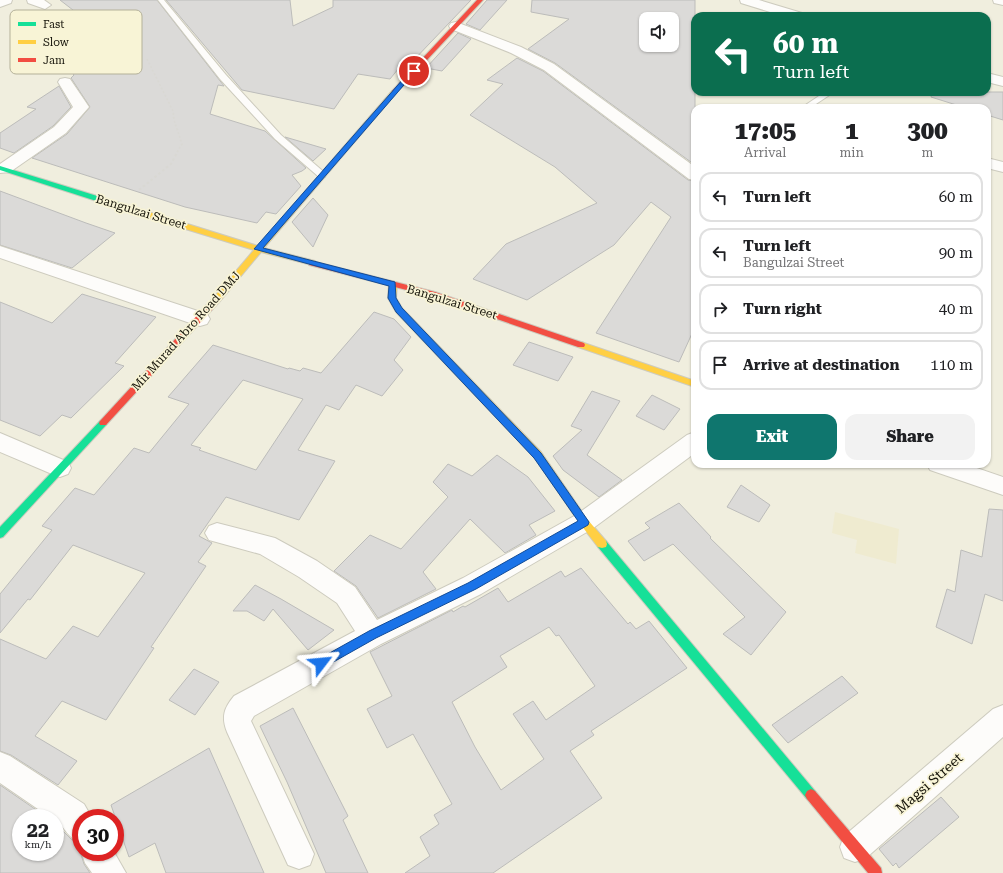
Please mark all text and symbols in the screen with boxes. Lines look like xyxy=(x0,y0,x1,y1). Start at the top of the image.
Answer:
legend xyxy=(10,10,142,74)
map controls xyxy=(639,12,679,52)
button: sound xyxy=(639,12,679,52)
text: Fast xyxy=(43,18,64,31)
text: 60 m xyxy=(773,27,838,60)
icon: left xyxy=(707,28,759,80)
text: Slow xyxy=(43,36,70,49)
text: Jam xyxy=(43,54,65,67)
pin xyxy=(397,54,431,88)
icon: arrive xyxy=(403,60,425,82)
text: Turn left xyxy=(773,61,849,82)
text: 17:05 xyxy=(734,117,796,145)
text: 1 xyxy=(845,117,858,145)
text: 300 xyxy=(907,117,948,145)
text: Arrival xyxy=(744,145,786,160)
text: min xyxy=(839,145,864,160)
text: m xyxy=(921,145,933,160)
icon: left xyxy=(709,186,731,208)
text: Turn left xyxy=(743,188,811,206)
text: 60 m xyxy=(939,188,973,206)
street label: Bangulzai Street xyxy=(94,192,188,233)
text: Turn left xyxy=(743,237,811,255)
icon: left xyxy=(709,242,731,264)
text: 90 m xyxy=(939,244,973,262)
text: Bangulzai Street xyxy=(743,255,844,270)
street label: Mir Murad Abro Road DMJ xyxy=(129,268,243,393)
street label: Bangulzai Street xyxy=(405,282,499,323)
icon: right xyxy=(709,298,731,320)
text: Turn right xyxy=(743,300,822,318)
text: 40 m xyxy=(939,300,973,318)
icon: arrive xyxy=(709,354,731,376)
text: Arrive at destination xyxy=(743,356,899,374)
text: 110 m xyxy=(930,356,973,374)
button: Exit xyxy=(707,414,837,460)
button: Share xyxy=(845,414,975,460)
position arrow xyxy=(300,642,342,684)
street label: Magsi Street xyxy=(892,750,966,816)
speed limit sign: 30 xyxy=(72,809,124,861)
text: 22 xyxy=(27,818,49,842)
text: km/h xyxy=(25,839,51,850)

